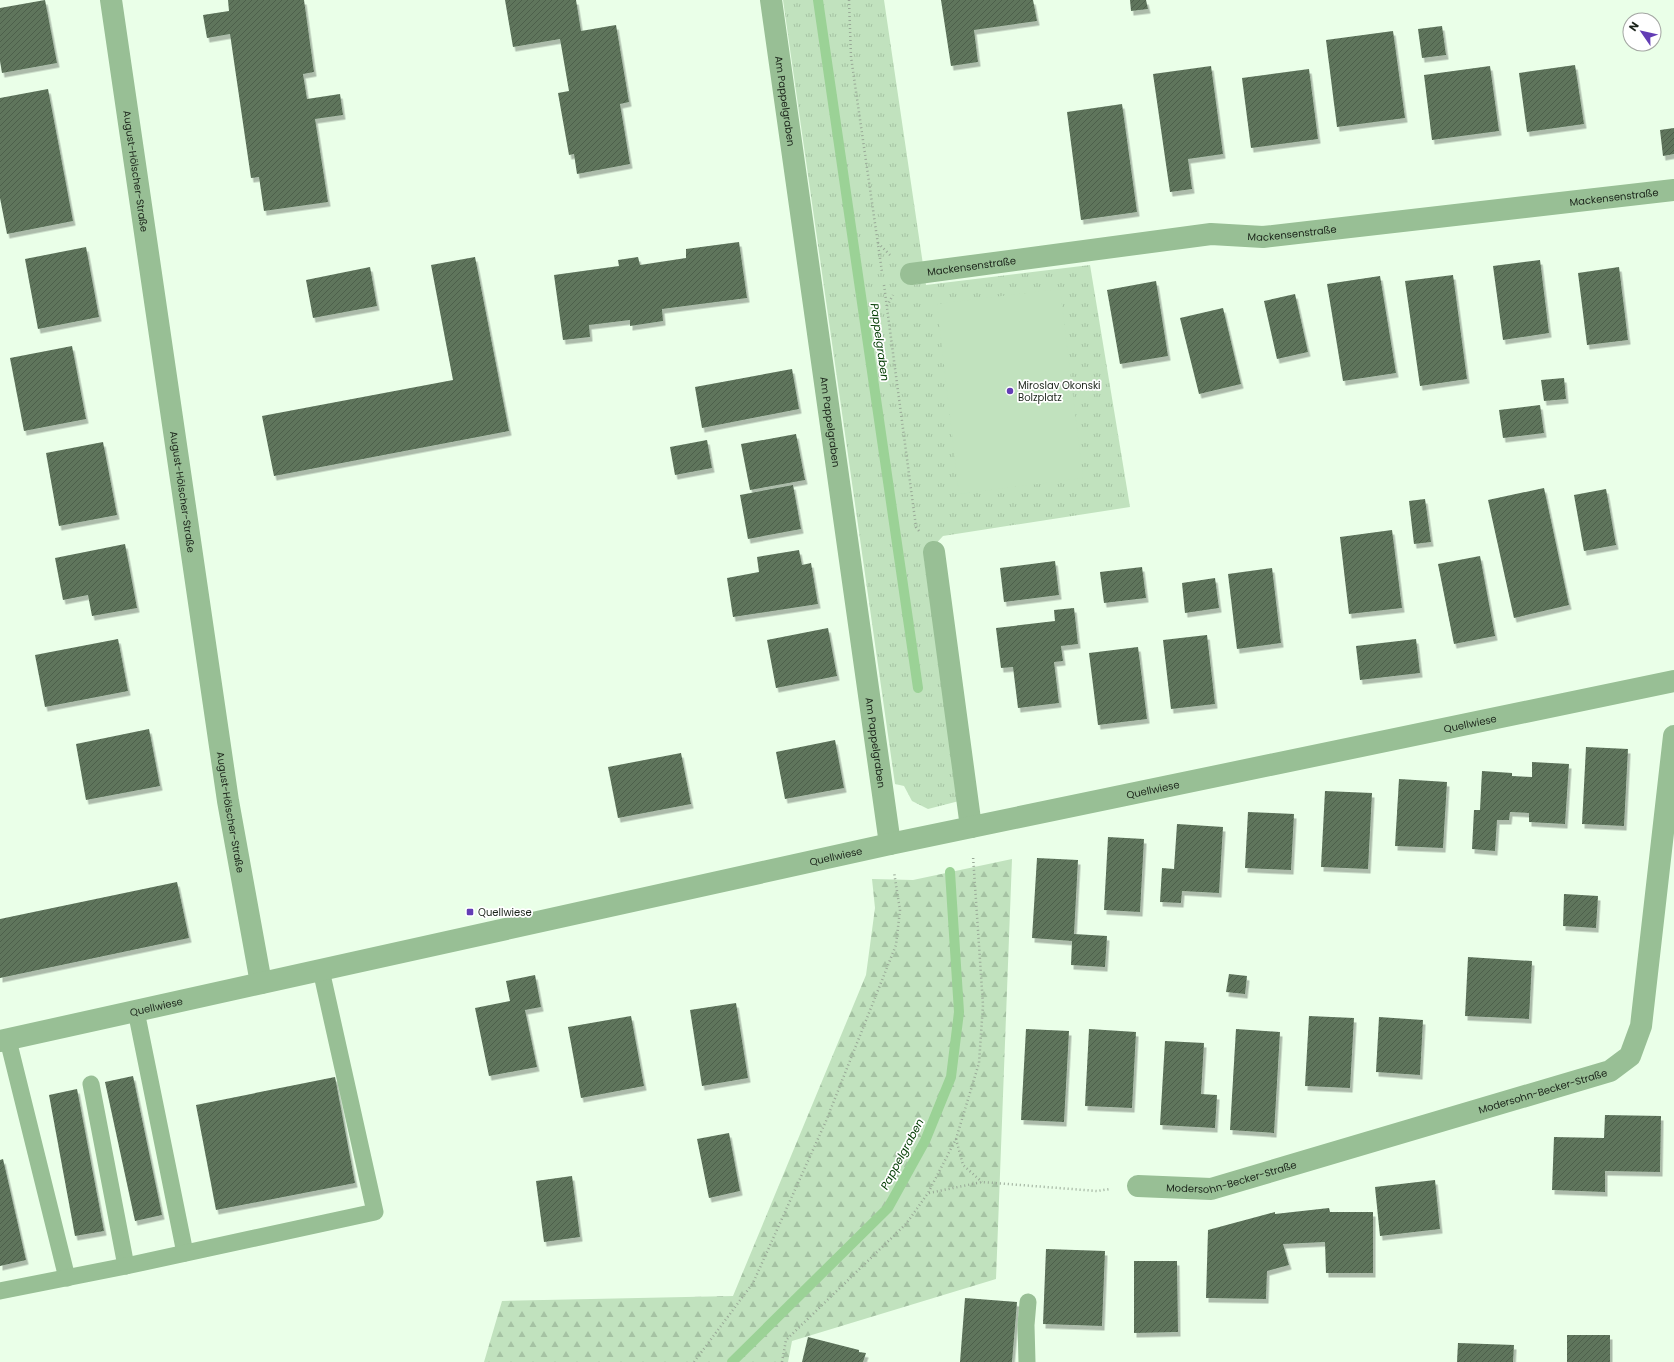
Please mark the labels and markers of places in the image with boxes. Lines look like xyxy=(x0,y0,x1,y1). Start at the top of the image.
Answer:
place label: Miroslav Okonski Bolzplatz xyxy=(1018,378,1101,405)
marker: Miroslav Okonski Bolzplatz xyxy=(1005,386,1015,396)
place label: Quellwiese xyxy=(478,905,532,920)
marker: Quellwiese xyxy=(465,907,475,917)

